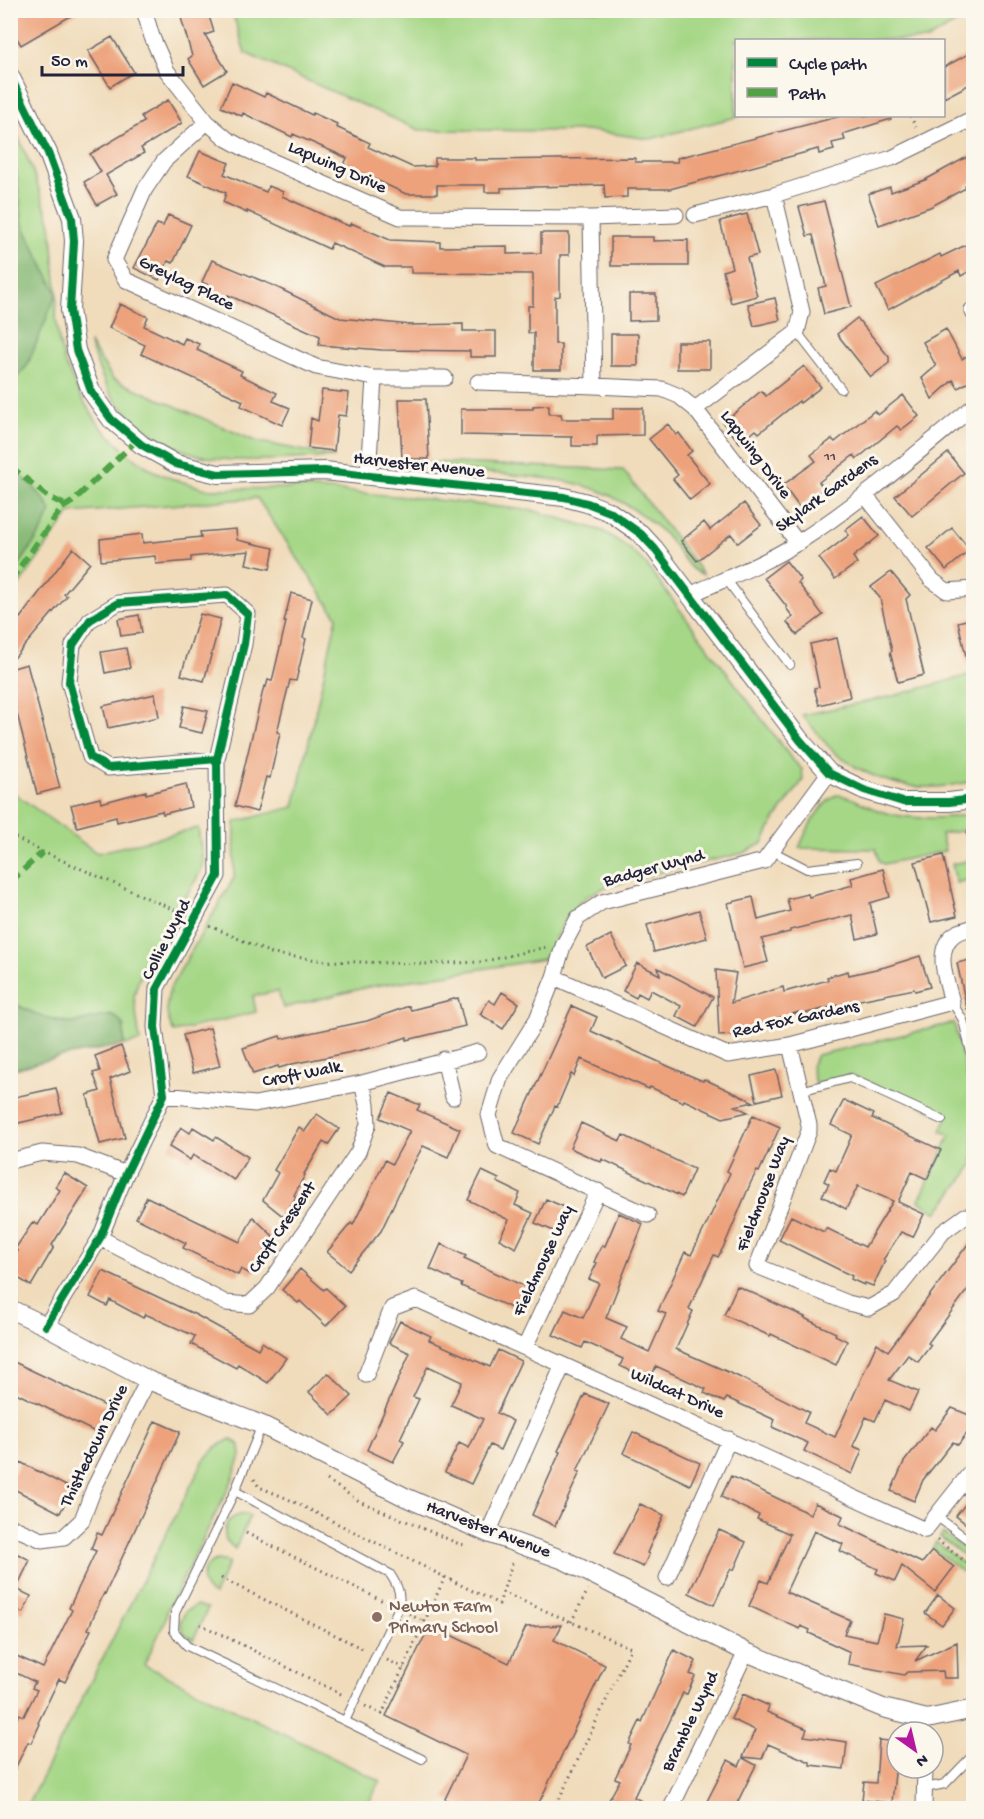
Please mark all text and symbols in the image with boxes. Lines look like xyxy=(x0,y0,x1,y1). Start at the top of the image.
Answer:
scale bar xyxy=(42,39,183,77)
legend xyxy=(735,39,945,117)
text: 50 m xyxy=(51,52,88,73)
text: Cycle path xyxy=(789,55,867,76)
text: Path xyxy=(788,85,826,106)
street label: Lapwing Drive xyxy=(284,137,390,199)
street label: Greylag Place xyxy=(135,252,238,316)
street label: Lapwing Drive xyxy=(715,407,796,504)
house number: 11 xyxy=(823,448,836,466)
street label: Harvester Avenue xyxy=(352,449,486,483)
street label: Skylark Gardens xyxy=(772,449,883,538)
street label: Badger Wynd xyxy=(600,845,708,893)
street label: Collie Wynd xyxy=(138,895,197,984)
street label: Red Fox Gardens xyxy=(731,996,862,1044)
street label: Croft Walk xyxy=(261,1057,345,1093)
street label: Fieldmouse Way xyxy=(732,1133,796,1256)
street label: Croft Crescent xyxy=(245,1177,322,1278)
street label: Fieldmouse way xyxy=(509,1202,579,1321)
street label: Wildcat Drive xyxy=(627,1364,728,1424)
street label: Thistledown Drive xyxy=(56,1381,134,1512)
street label: Harvester Avenue xyxy=(423,1497,554,1564)
place label: Newton Farm Primary School xyxy=(388,1597,498,1639)
marker: Newton Farm Primary School xyxy=(370,1610,384,1624)
street label: Bramble Wynd xyxy=(657,1667,725,1776)
north arrow xyxy=(885,1720,945,1780)
text: N xyxy=(911,1749,931,1771)

